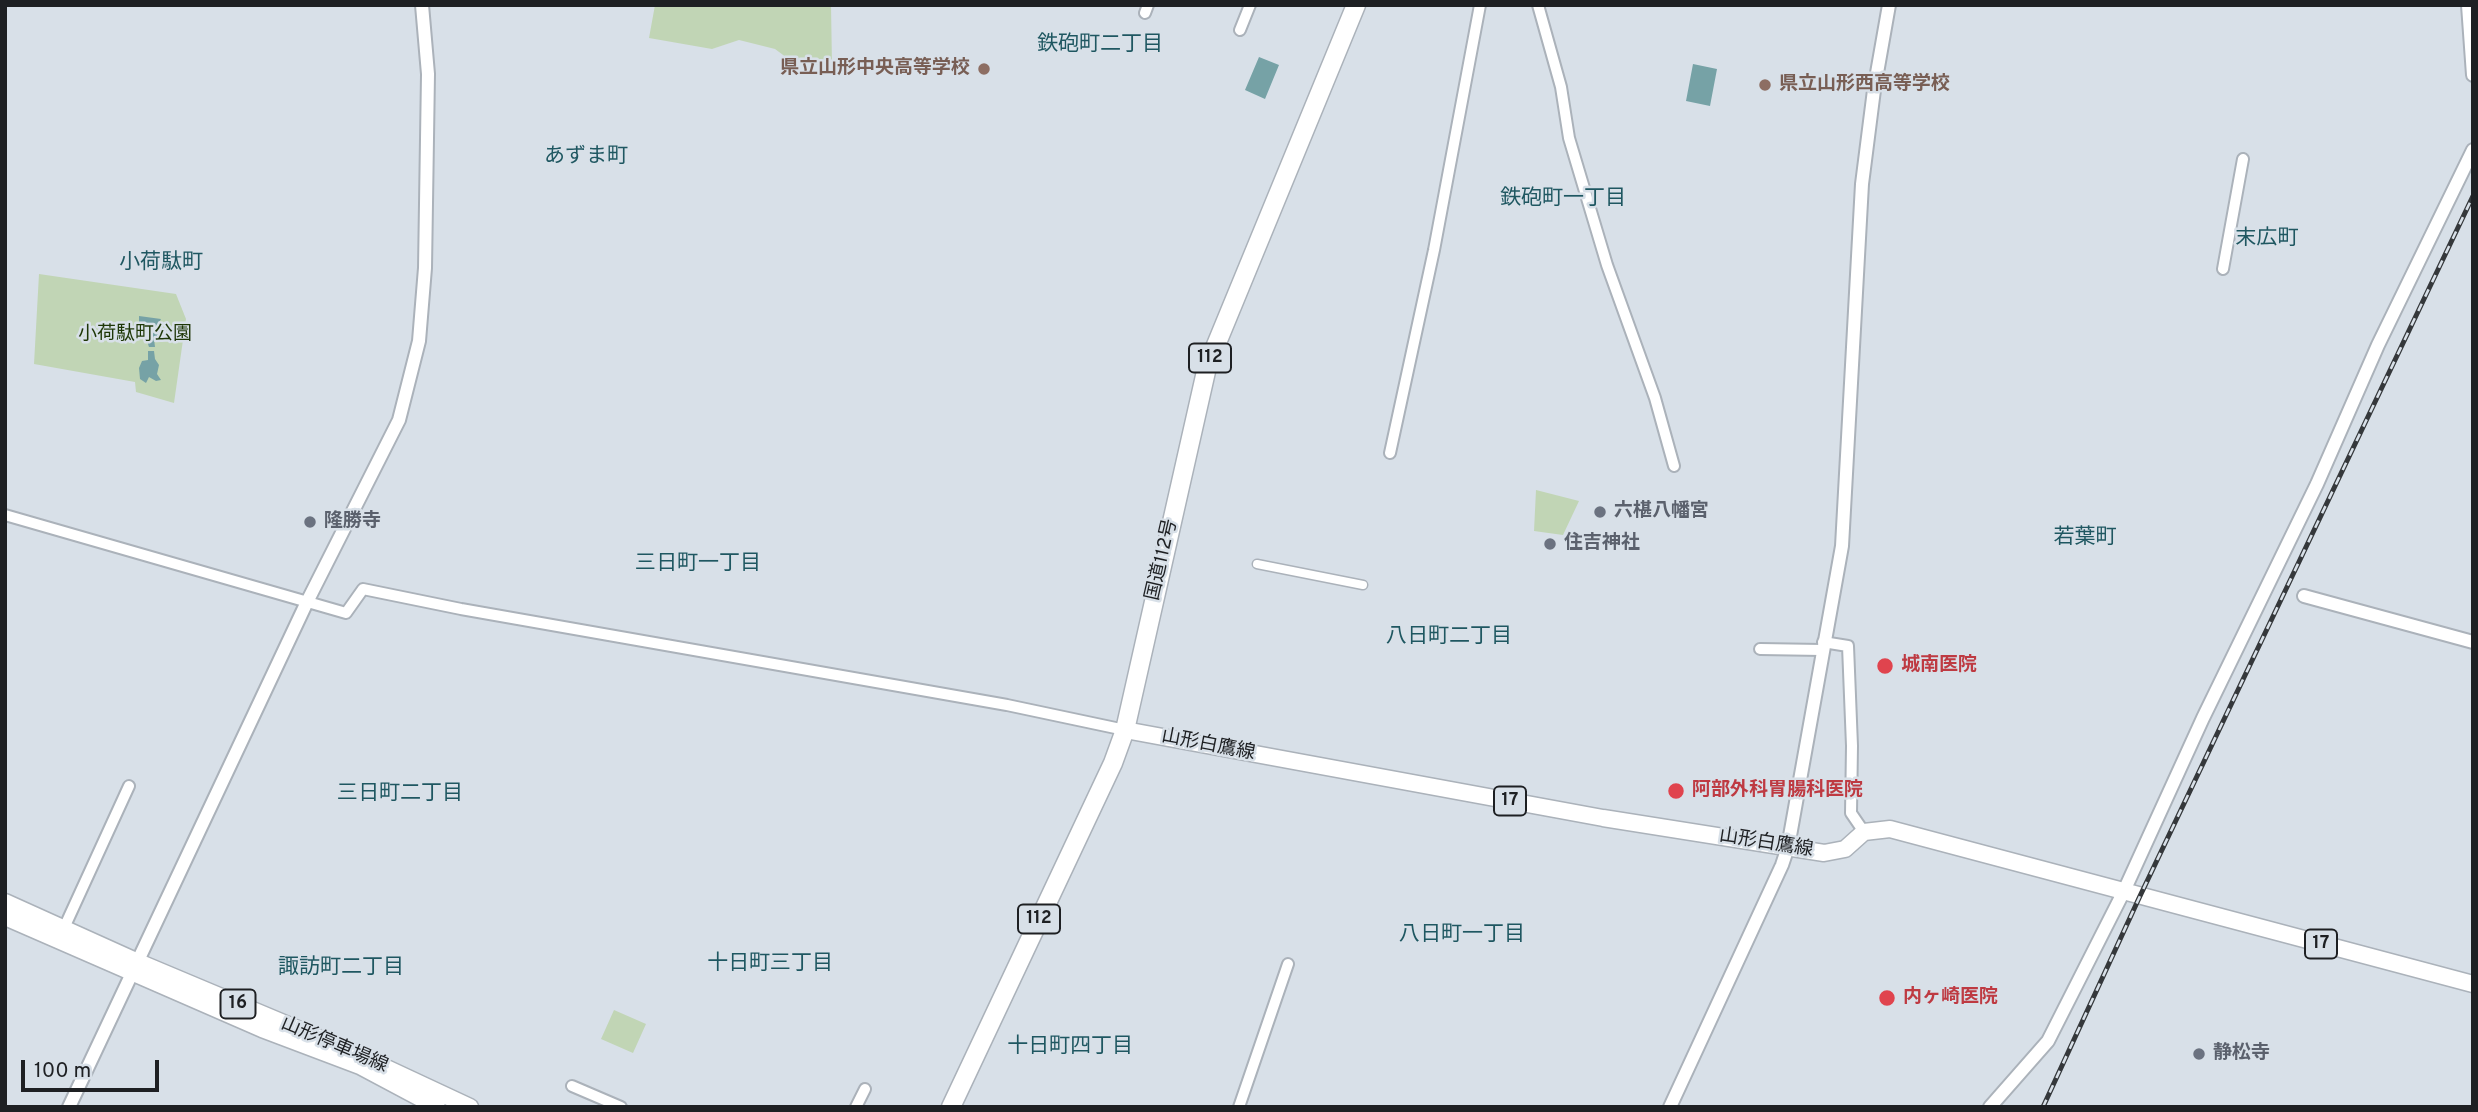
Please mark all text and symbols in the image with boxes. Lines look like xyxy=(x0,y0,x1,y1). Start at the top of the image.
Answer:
district label: 鉄砲町二丁目 xyxy=(1037,33,1163,59)
place label: 県立山形中央高等学校 xyxy=(780,58,970,80)
marker: 県立山形中央高等学校 xyxy=(976,61,992,77)
place label: 県立山形西高等学校 xyxy=(1779,74,1950,96)
marker: 県立山形西高等学校 xyxy=(1757,77,1773,93)
district label: あずま町 xyxy=(544,145,628,171)
district label: 鉄砲町一丁目 xyxy=(1500,187,1626,213)
district label: 末広町 xyxy=(2236,227,2298,253)
district label: 小荷駄町 xyxy=(119,251,203,277)
park label: 小荷駄町公園 xyxy=(78,324,192,346)
road number: 112 xyxy=(1189,344,1231,372)
place label: 六椹八幡宮 xyxy=(1614,501,1709,523)
marker: 六椹八幡宮 xyxy=(1592,504,1608,520)
place label: 隆勝寺 xyxy=(324,511,381,533)
marker: 隆勝寺 xyxy=(302,514,318,530)
street label: 国道112号 xyxy=(1143,517,1183,603)
district label: 若葉町 xyxy=(2054,526,2116,552)
place label: 住吉神社 xyxy=(1564,533,1640,555)
marker: 住吉神社 xyxy=(1542,536,1558,552)
district label: 三日町一丁目 xyxy=(635,552,761,578)
district label: 八日町二丁目 xyxy=(1386,625,1512,651)
place label: 城南医院 xyxy=(1901,655,1977,677)
marker: 城南医院 xyxy=(1875,656,1895,676)
street label: 山形白鷹線 xyxy=(1159,726,1257,766)
place label: 阿部外科胃腸科医院 xyxy=(1692,780,1863,802)
marker: 阿部外科胃腸科医院 xyxy=(1666,781,1686,801)
district label: 三日町二丁目 xyxy=(337,782,463,808)
road number: 17 xyxy=(1494,786,1526,816)
street label: 山形白鷹線 xyxy=(1717,825,1815,863)
road number: 112 xyxy=(1018,904,1060,934)
district label: 八日町一丁目 xyxy=(1399,923,1525,949)
road number: 17 xyxy=(2305,930,2337,959)
district label: 十日町三丁目 xyxy=(707,952,833,978)
district label: 諏訪町二丁目 xyxy=(278,956,404,982)
place label: 内ヶ崎医院 xyxy=(1903,987,1998,1009)
marker: 内ヶ崎医院 xyxy=(1877,988,1897,1008)
road number: 16 xyxy=(220,989,256,1018)
street label: 山形停車場線 xyxy=(277,1013,391,1079)
district label: 十日町四丁目 xyxy=(1007,1035,1133,1061)
place label: 静松寺 xyxy=(2213,1043,2270,1065)
scale bar xyxy=(24,1046,163,1090)
marker: 静松寺 xyxy=(2191,1046,2207,1062)
text: 100 m xyxy=(34,1058,91,1085)

